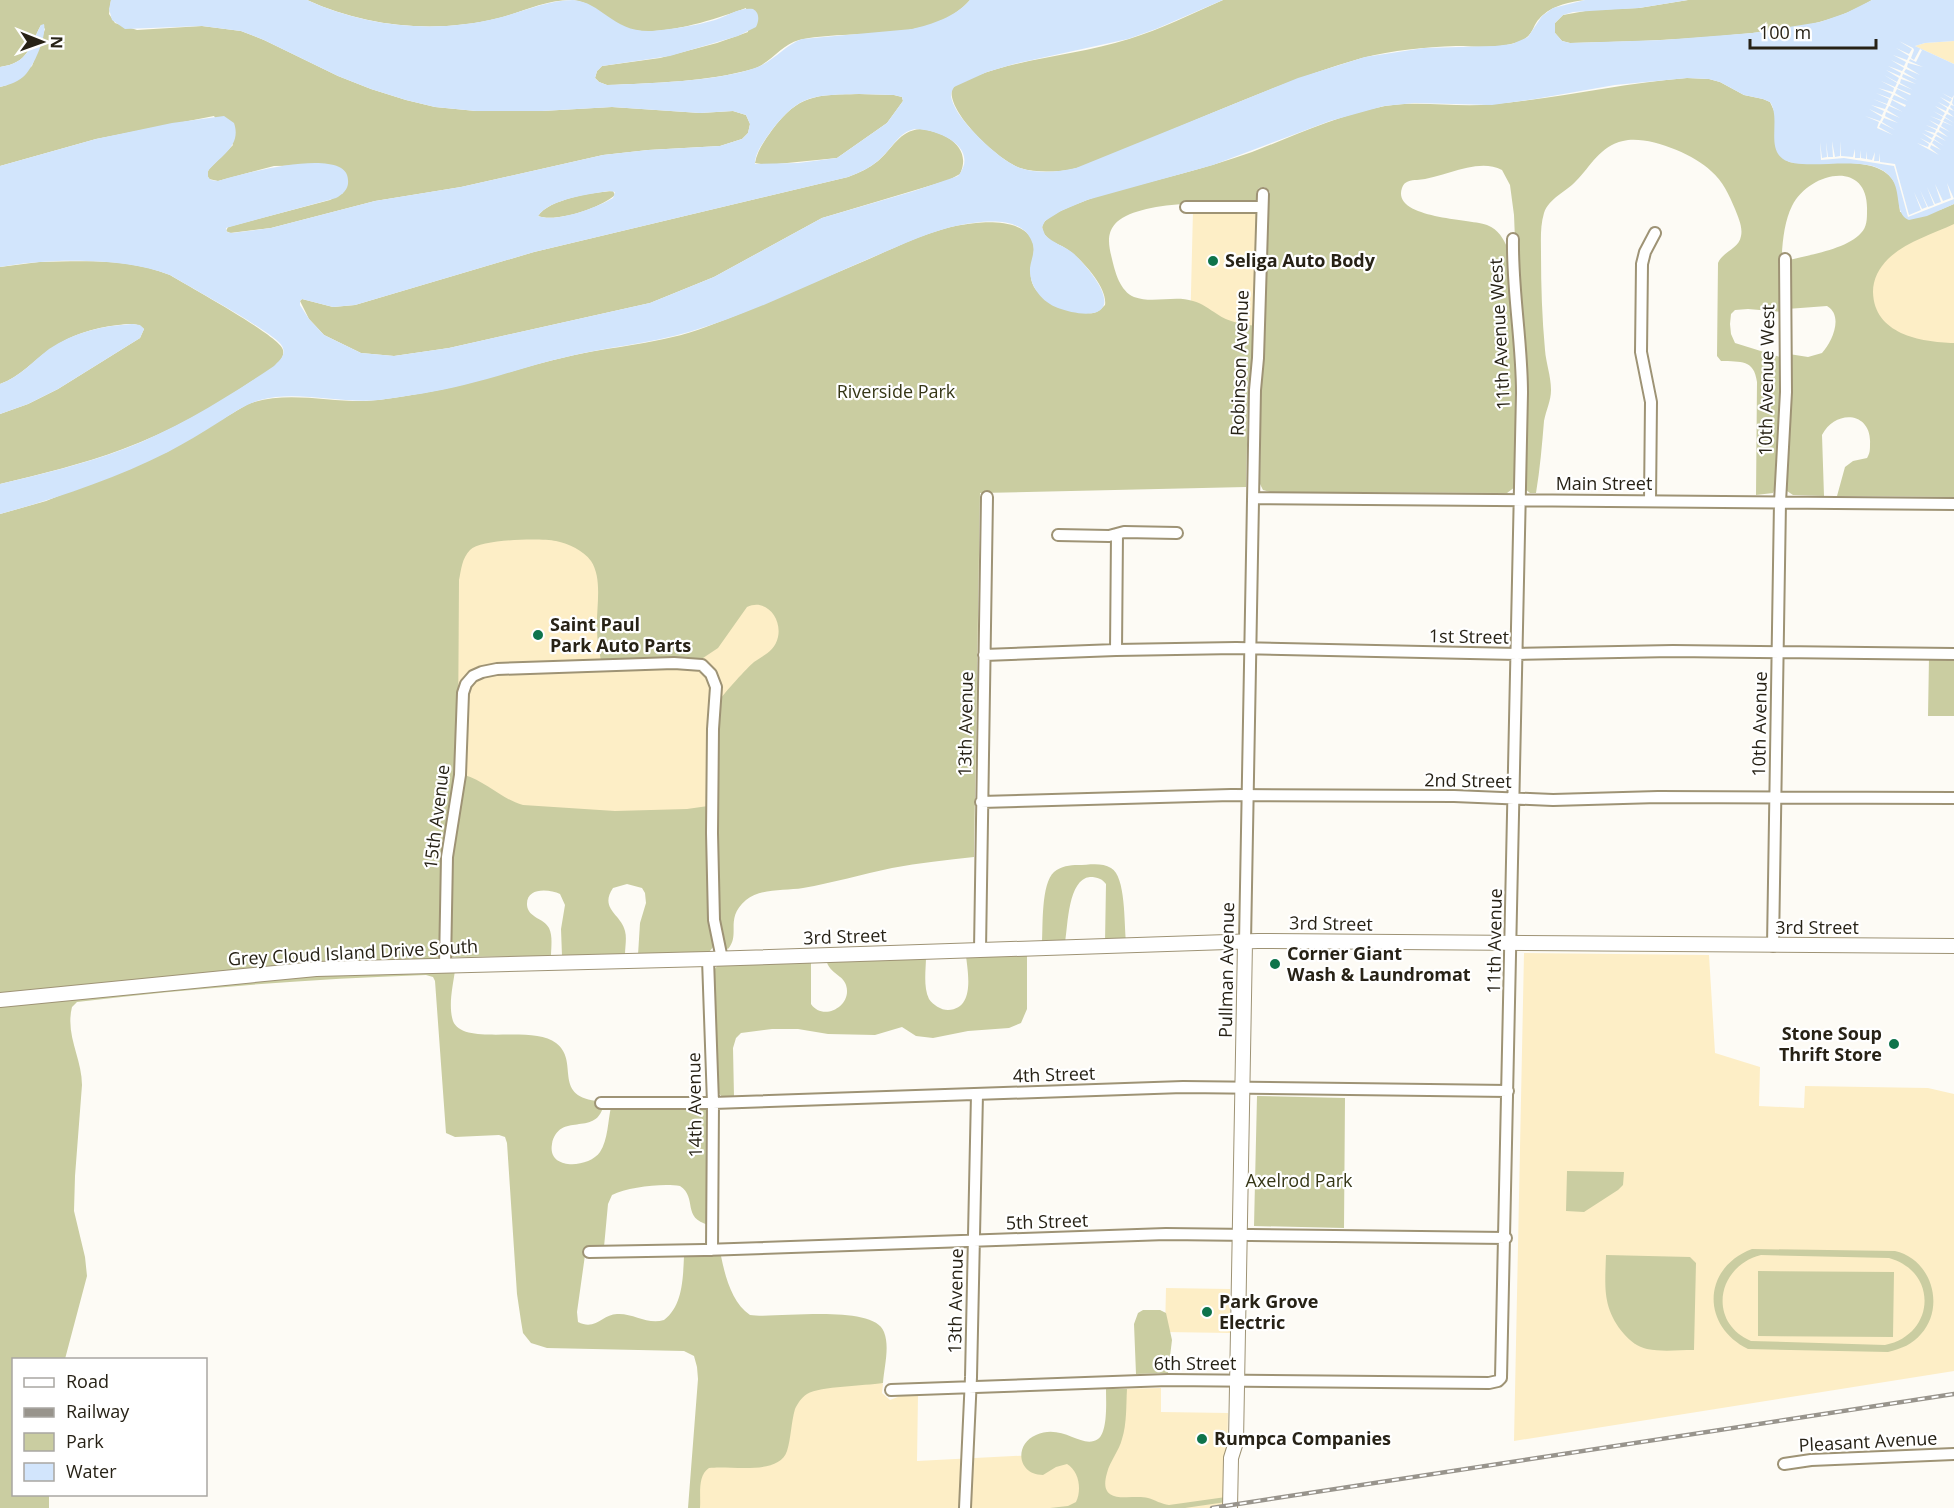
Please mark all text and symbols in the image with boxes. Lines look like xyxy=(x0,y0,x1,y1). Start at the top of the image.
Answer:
north arrow xyxy=(12,12,72,72)
scale bar xyxy=(1750,12,1876,50)
text: 100 m xyxy=(1759,20,1811,44)
text: N xyxy=(46,36,68,49)
place label: Seliga Auto Body xyxy=(1225,248,1376,272)
marker: Seliga Auto Body xyxy=(1206,254,1220,268)
street label: 11th Avenue West xyxy=(1483,258,1515,410)
street label: Robinson Avenue xyxy=(1224,289,1254,437)
street label: 10th Avenue West xyxy=(1753,304,1779,456)
park label: Riverside Park xyxy=(837,379,956,403)
street label: Main Street xyxy=(1556,471,1652,495)
place label: Saint Paul Park Auto Parts xyxy=(550,612,691,657)
street label: 1st Street xyxy=(1429,623,1509,649)
marker: Saint Paul Park Auto Parts xyxy=(531,628,545,642)
street label: 13th Avenue xyxy=(952,671,978,777)
street label: 10th Avenue xyxy=(1746,671,1772,777)
street label: 15th Avenue xyxy=(418,763,454,871)
street label: 2nd Street xyxy=(1424,767,1512,793)
street label: 11th Avenue xyxy=(1481,888,1507,994)
street label: Pullman Avenue xyxy=(1213,902,1239,1038)
street label: 3rd Street xyxy=(1289,910,1373,936)
street label: 3rd Street xyxy=(1775,915,1859,939)
street label: 3rd Street xyxy=(803,923,887,949)
street label: Grey Cloud Island Drive South xyxy=(227,933,479,971)
place label: Corner Giant Wash & Laundromat xyxy=(1287,941,1471,986)
marker: Corner Giant Wash & Laundromat xyxy=(1268,957,1282,971)
place label: Stone Soup Thrift Store xyxy=(1779,1021,1882,1066)
marker: Stone Soup Thrift Store xyxy=(1887,1037,1901,1051)
street label: 14th Avenue xyxy=(681,1052,707,1158)
street label: 4th Street xyxy=(1012,1061,1096,1087)
park label: Axelrod Park xyxy=(1246,1168,1353,1192)
street label: 5th Street xyxy=(1005,1208,1089,1234)
street label: 13th Avenue xyxy=(942,1248,968,1354)
place label: Park Grove Electric xyxy=(1219,1289,1318,1334)
marker: Park Grove Electric xyxy=(1200,1305,1214,1319)
street label: 6th Street xyxy=(1154,1351,1236,1375)
legend xyxy=(12,1358,207,1496)
text: Road xyxy=(66,1369,109,1393)
text: Railway xyxy=(66,1399,130,1423)
street label: Pleasant Avenue xyxy=(1798,1425,1938,1457)
place label: Rumpca Companies xyxy=(1214,1426,1391,1450)
text: Park xyxy=(66,1429,104,1453)
marker: Rumpca Companies xyxy=(1195,1432,1209,1446)
text: Water xyxy=(66,1459,117,1483)

